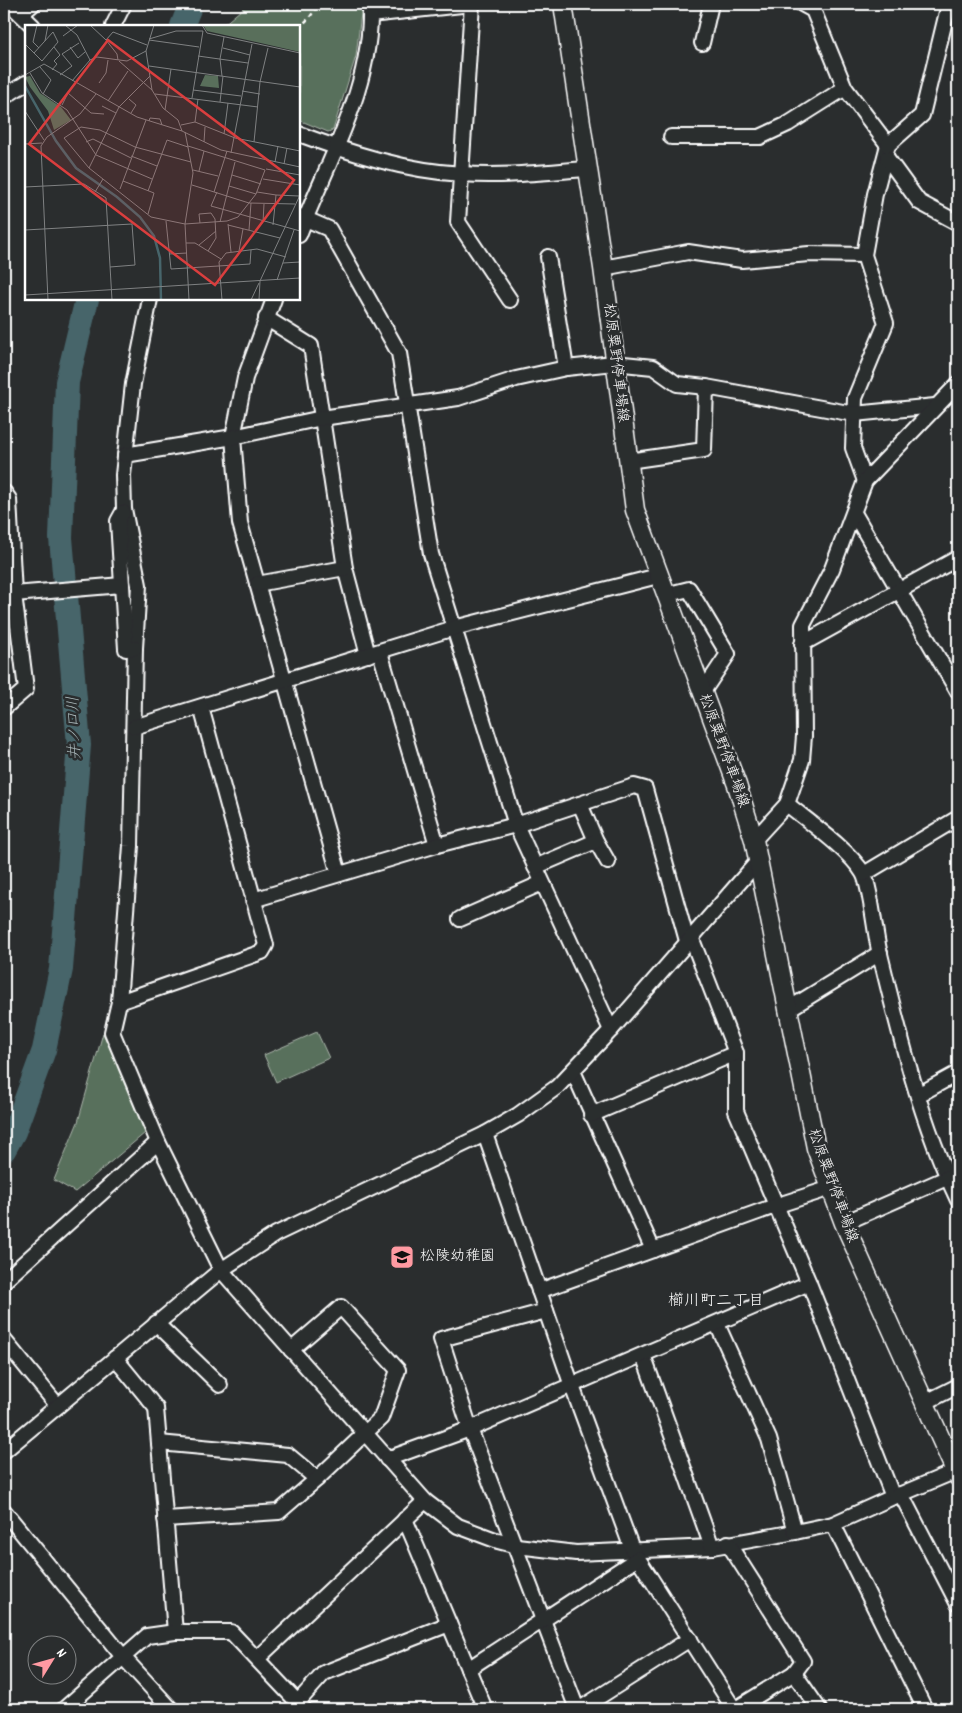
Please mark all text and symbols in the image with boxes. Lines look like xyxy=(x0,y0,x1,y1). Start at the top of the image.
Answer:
inset map xyxy=(25,25,300,300)
street label: 松原粟野停車場線 xyxy=(597,302,633,424)
street label: 松原粟野停車場線 xyxy=(692,691,754,811)
water label: 井ノ口川 xyxy=(62,696,88,760)
street label: 松原粟野停車場線 xyxy=(801,1126,863,1246)
school or university icon: 松陵幼稚園 xyxy=(389,1244,415,1270)
place label: 松陵幼稚園 xyxy=(420,1246,495,1268)
district label: 櫛川町二丁目 xyxy=(668,1290,764,1313)
north arrow xyxy=(28,1636,78,1686)
text: N xyxy=(51,1645,71,1662)

